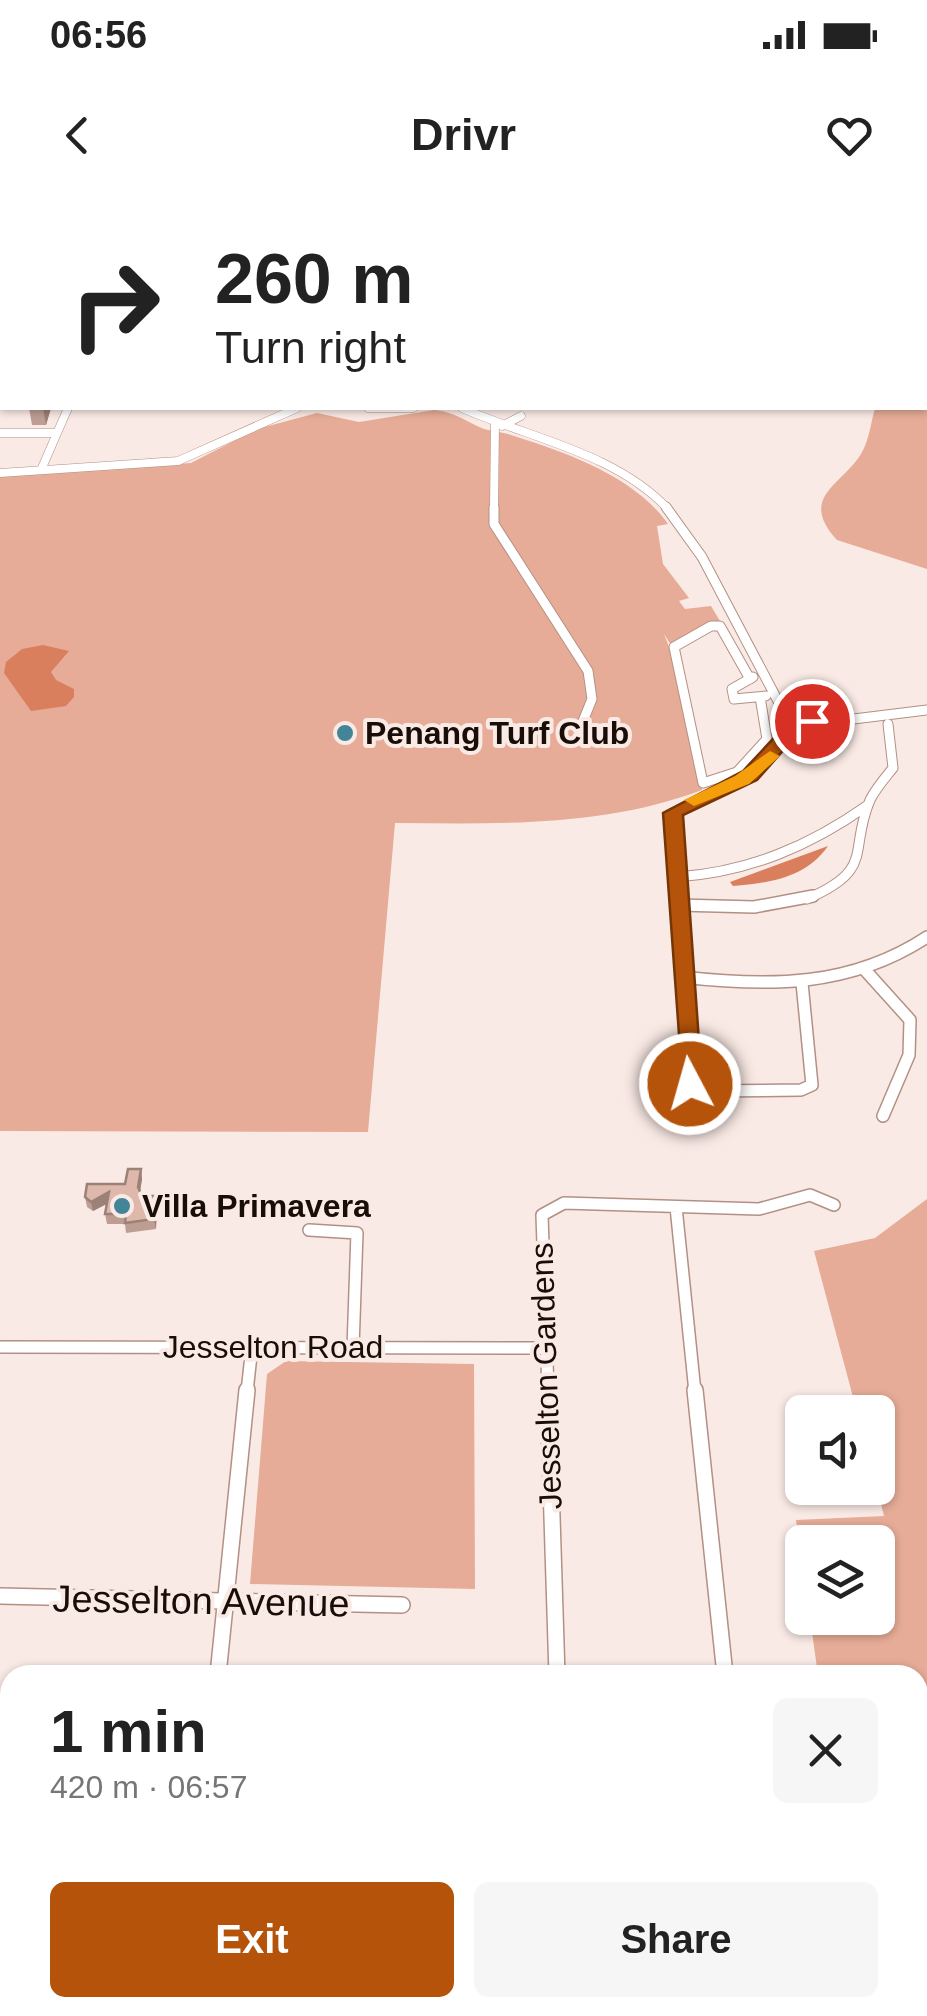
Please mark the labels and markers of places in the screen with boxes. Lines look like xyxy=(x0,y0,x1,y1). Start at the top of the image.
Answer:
pin xyxy=(770,679,855,764)
place label: Penang Turf Club xyxy=(365,715,629,751)
marker: Penang Turf Club xyxy=(334,722,356,744)
place label: Villa Primavera xyxy=(142,1188,371,1224)
marker: Villa Primavera xyxy=(111,1195,133,1217)

